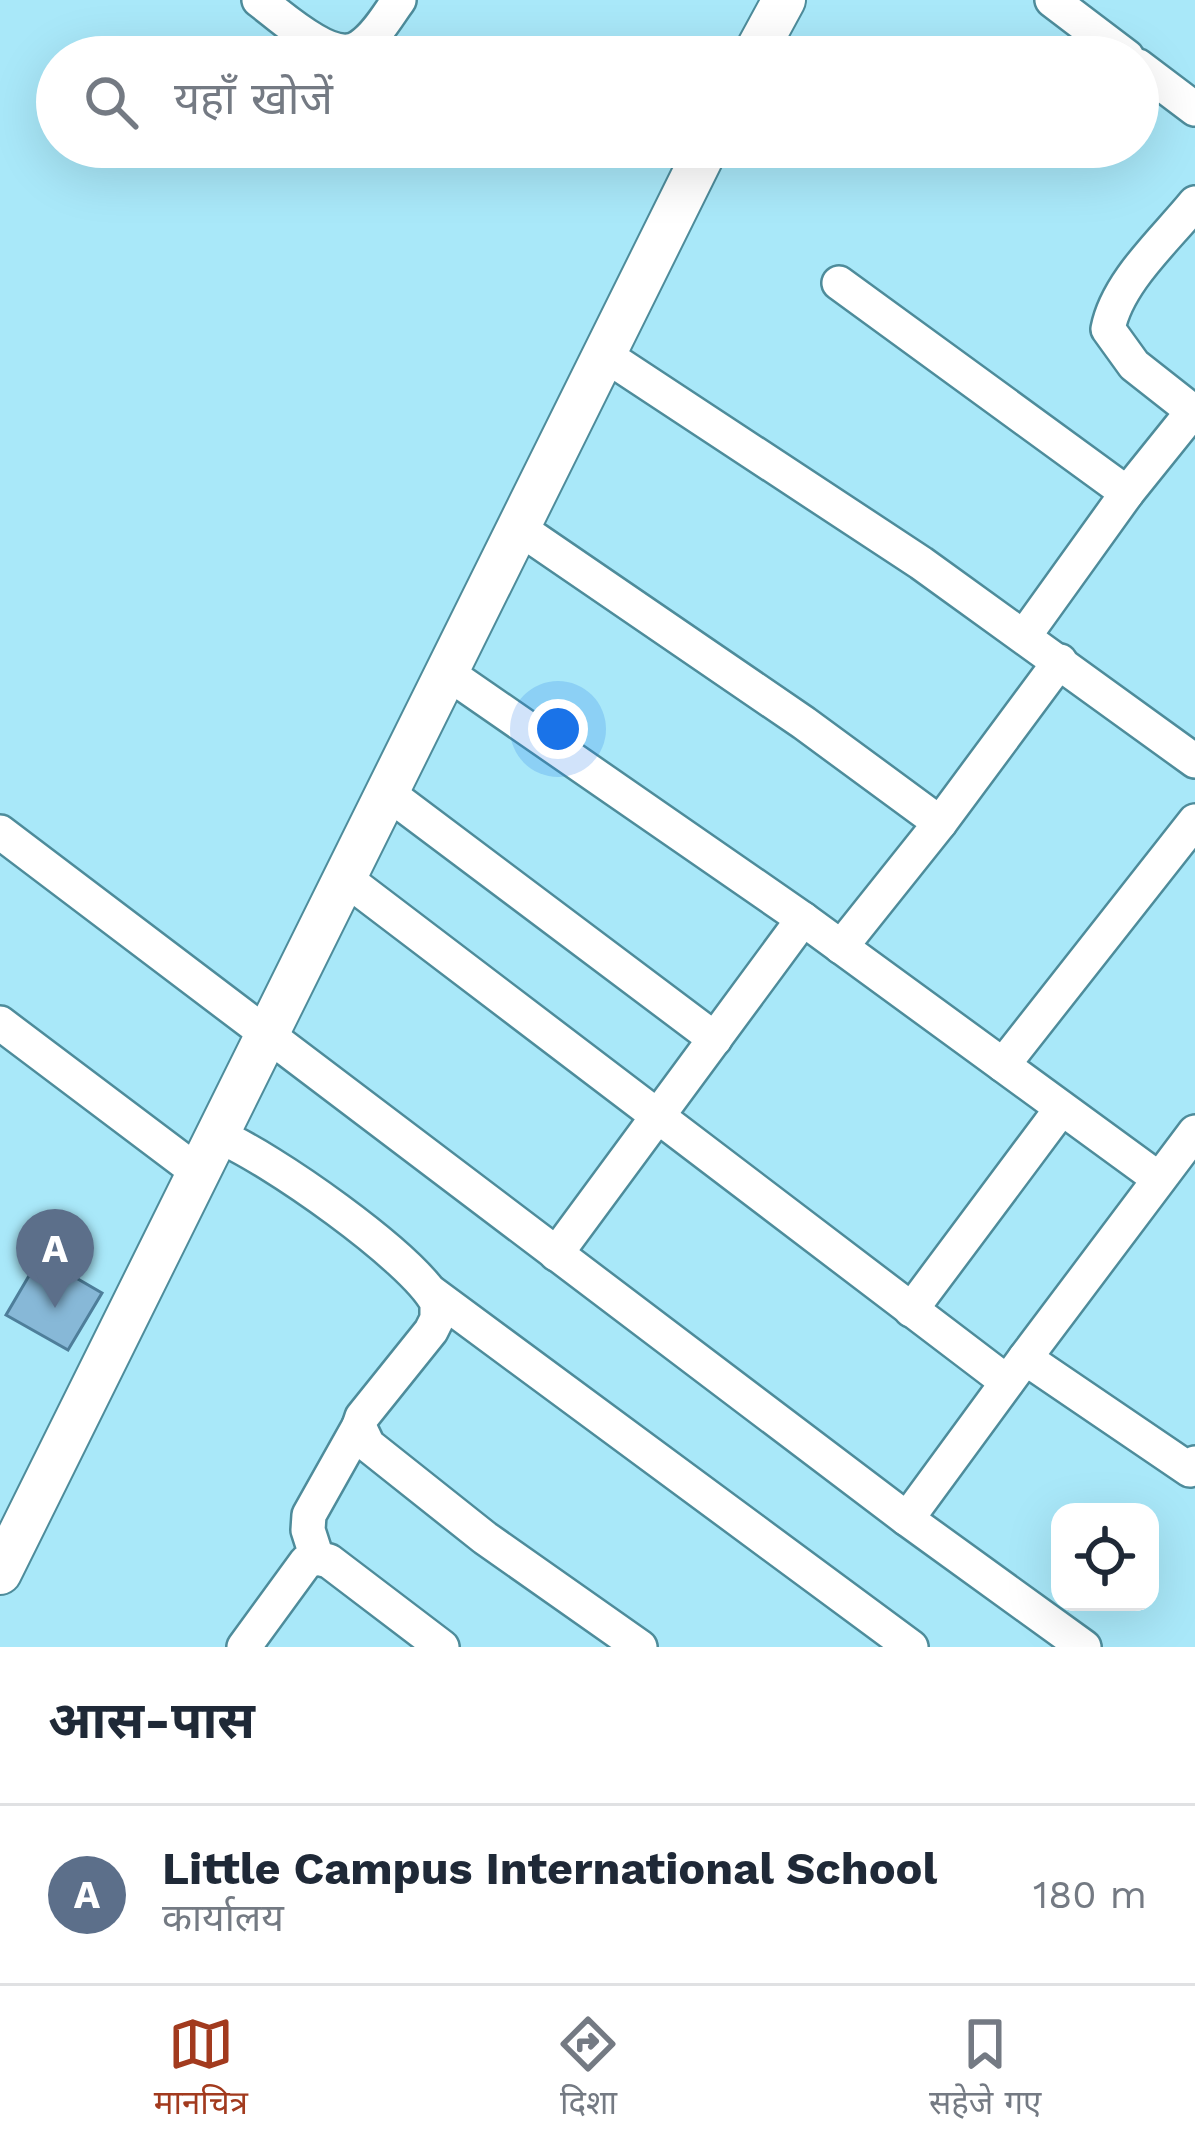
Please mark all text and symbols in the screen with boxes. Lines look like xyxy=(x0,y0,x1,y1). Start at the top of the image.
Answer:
search box xyxy=(36,36,1159,168)
icon: search xyxy=(78,69,144,135)
text: यहाँ खोजें xyxy=(174,72,333,125)
your location xyxy=(528,699,588,759)
pin: A xyxy=(16,1209,94,1308)
map controls xyxy=(1051,1503,1159,1611)
button: locate xyxy=(1051,1503,1159,1611)
text: आस-पास xyxy=(48,1691,255,1750)
text: Little Campus International School xyxy=(162,1842,937,1895)
text: A xyxy=(74,1872,100,1917)
text: 180 m xyxy=(1033,1872,1147,1917)
text: कार्यालय xyxy=(162,1895,284,1940)
tab: मानचित्र xyxy=(154,2011,248,2127)
tab: दिशा xyxy=(555,2011,621,2127)
tab: सहेजे गए xyxy=(929,2011,1041,2127)

